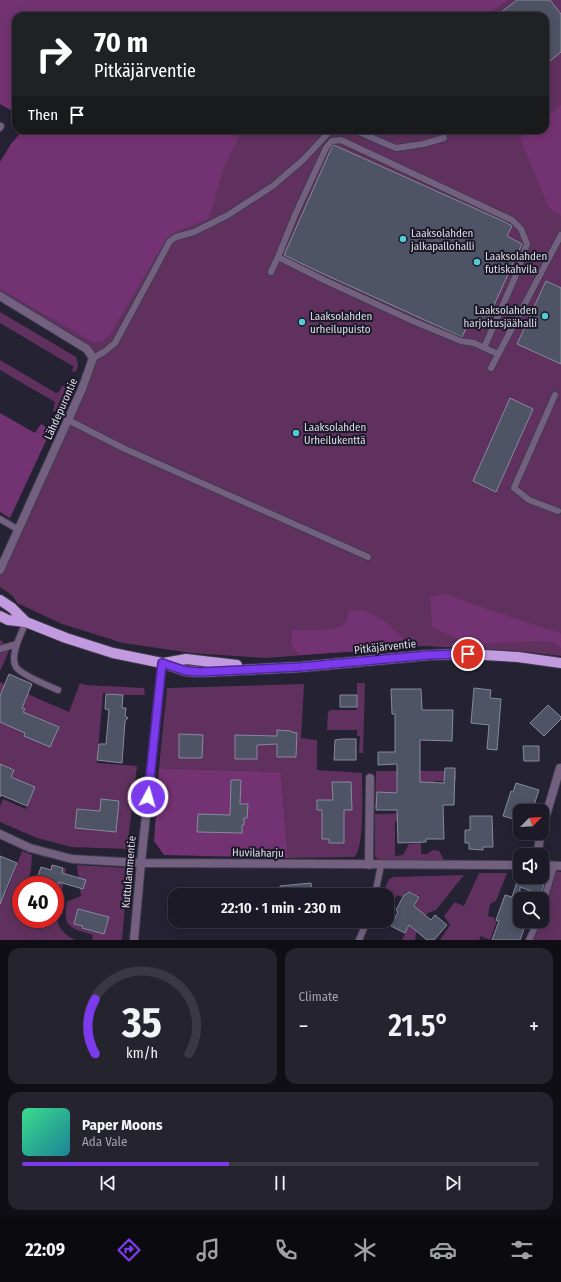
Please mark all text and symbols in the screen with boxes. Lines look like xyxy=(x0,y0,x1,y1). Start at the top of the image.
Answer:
text: 70 m xyxy=(94,26,148,59)
icon: right xyxy=(28,28,80,80)
text: Pitkäjärventie xyxy=(94,60,196,82)
icon: arrive xyxy=(66,104,88,126)
text: Then xyxy=(28,106,58,124)
place label: Laaksolahden jalkapallohalli xyxy=(410,227,475,253)
marker: Laaksolahden jalkapallohalli xyxy=(398,234,408,244)
place label: Laaksolahden futiskahvila xyxy=(485,250,547,276)
marker: Laaksolahden futiskahvila xyxy=(472,257,482,267)
place label: Laaksolahden harjoitusjäähalli xyxy=(464,304,537,330)
place label: Laaksolahden urheilupuisto xyxy=(310,310,372,336)
marker: Laaksolahden harjoitusjäähalli xyxy=(540,311,550,321)
marker: Laaksolahden urheilupuisto xyxy=(297,317,307,327)
street label: Lähdepurontie xyxy=(42,376,80,442)
place label: Laaksolahden Urheilukenttä xyxy=(304,421,366,447)
marker: Laaksolahden Urheilukenttä xyxy=(291,428,301,438)
street label: Pitkäjärventie xyxy=(353,637,417,657)
pin xyxy=(451,637,485,671)
icon: arrive xyxy=(457,643,479,665)
position arrow xyxy=(127,776,169,818)
north arrow xyxy=(513,804,549,840)
map controls xyxy=(513,804,549,928)
street label: Kuttulammentie xyxy=(119,835,139,909)
street label: Huvilaharju xyxy=(232,846,284,860)
button: sound xyxy=(513,848,549,884)
speed limit sign: 40 xyxy=(12,876,64,928)
button: search xyxy=(513,892,549,928)
text: 22:10 · 1 min · 230 m xyxy=(221,899,341,917)
text: Climate xyxy=(299,989,339,1004)
text: 35 xyxy=(121,998,162,1048)
text: 21.5° xyxy=(388,1008,449,1044)
text: − xyxy=(299,1013,308,1040)
text: + xyxy=(529,1013,539,1040)
text: km/h xyxy=(126,1045,158,1062)
text: Paper Moons xyxy=(82,1116,163,1134)
text: Ada Vale xyxy=(82,1134,127,1149)
icon: previous xyxy=(97,1172,119,1194)
icon: pause xyxy=(269,1172,291,1194)
icon: next xyxy=(442,1172,464,1194)
icon: directions xyxy=(115,1236,143,1264)
icon: music xyxy=(194,1236,222,1264)
icon: phone xyxy=(272,1236,300,1264)
icon: climate xyxy=(351,1236,379,1264)
icon: car xyxy=(429,1236,457,1264)
icon: filters xyxy=(508,1236,536,1264)
text: 22:09 xyxy=(25,1239,65,1261)

